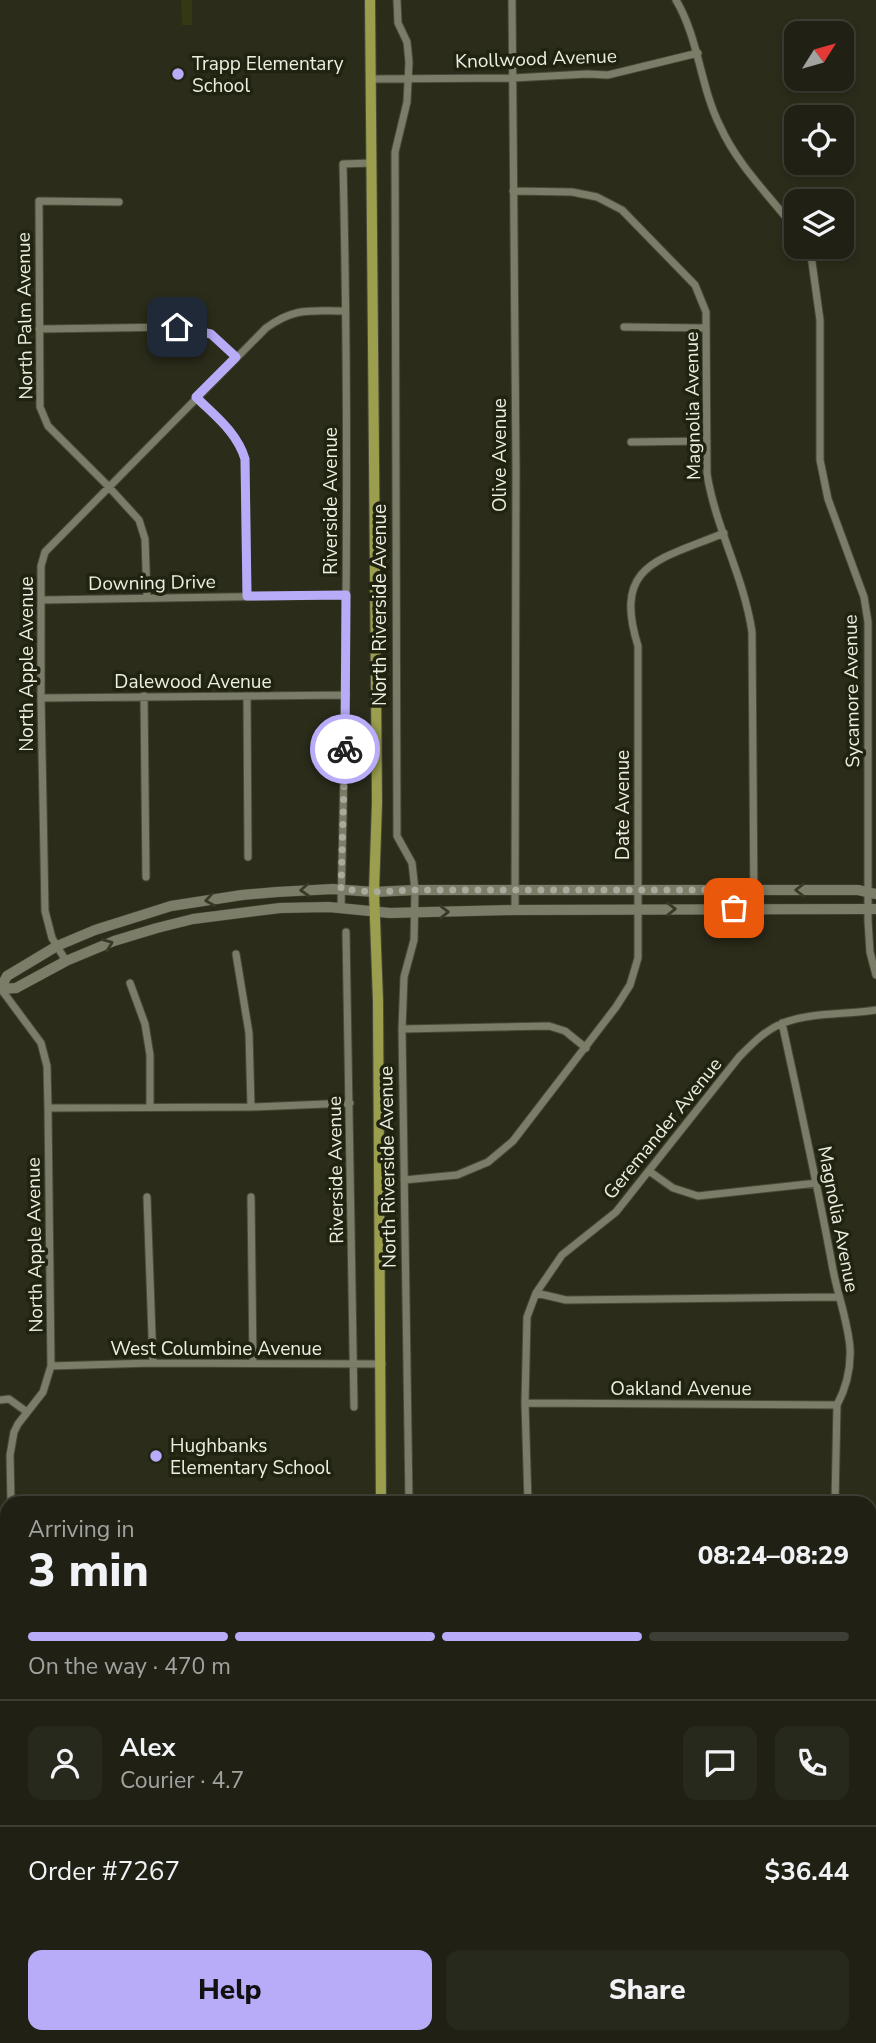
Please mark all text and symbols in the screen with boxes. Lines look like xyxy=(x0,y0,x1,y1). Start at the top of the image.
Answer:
north arrow xyxy=(784,21,854,91)
map controls xyxy=(784,21,854,259)
street label: Knollwood Avenue xyxy=(455,43,617,75)
place label: Trapp Elementary School xyxy=(192,51,344,99)
marker: Trapp Elementary School xyxy=(170,66,186,82)
button: locate xyxy=(784,105,854,175)
button: layers xyxy=(784,189,854,259)
street label: North Palm Avenue xyxy=(11,232,39,400)
pin xyxy=(147,297,207,357)
icon: home xyxy=(158,308,196,346)
street label: Magnolia Avenue xyxy=(679,332,707,480)
street label: Olive Avenue xyxy=(487,398,513,512)
street label: Riverside Avenue xyxy=(318,427,344,575)
street label: North Riverside Avenue xyxy=(367,504,393,706)
street label: Downing Drive xyxy=(88,569,216,597)
street label: North Apple Avenue xyxy=(14,576,40,752)
street label: Sycamore Avenue xyxy=(838,614,866,768)
street label: Dalewood Avenue xyxy=(114,669,272,695)
courier xyxy=(310,714,380,784)
icon: bike xyxy=(326,730,364,768)
street label: Date Avenue xyxy=(610,750,636,860)
pin xyxy=(704,878,764,938)
one-way arrow xyxy=(794,882,805,898)
one-way arrow xyxy=(299,883,310,898)
icon: bag xyxy=(715,889,753,927)
one-way arrow xyxy=(204,892,216,907)
one-way arrow xyxy=(666,901,677,917)
one-way arrow xyxy=(438,904,449,919)
one-way arrow xyxy=(101,938,113,952)
street label: Geremander Avenue xyxy=(597,1052,728,1205)
street label: North Riverside Avenue xyxy=(373,1066,403,1268)
street label: Riverside Avenue xyxy=(322,1096,350,1244)
street label: Magnolia Avenue xyxy=(811,1144,865,1295)
street label: North Apple Avenue xyxy=(20,1157,50,1333)
street label: West Columbine Avenue xyxy=(110,1336,322,1362)
street label: Oakland Avenue xyxy=(610,1376,752,1402)
place label: Hughbanks Elementary School xyxy=(170,1433,331,1481)
marker: Hughbanks Elementary School xyxy=(148,1448,164,1464)
text: Arriving in xyxy=(28,1514,135,1545)
text: 08:24–08:29 xyxy=(698,1538,849,1573)
text: 3 min xyxy=(28,1539,149,1602)
text: On the way · 470 m xyxy=(28,1651,231,1682)
button: person xyxy=(28,1726,102,1800)
button: chat xyxy=(683,1726,757,1800)
button: phone xyxy=(775,1726,849,1800)
text: Alex xyxy=(120,1730,176,1765)
text: Courier · 4.7 xyxy=(120,1765,244,1796)
text: Order #7267 xyxy=(28,1854,180,1889)
text: $36.44 xyxy=(765,1854,849,1889)
button: Help xyxy=(28,1950,432,2030)
button: Share xyxy=(446,1950,849,2030)

